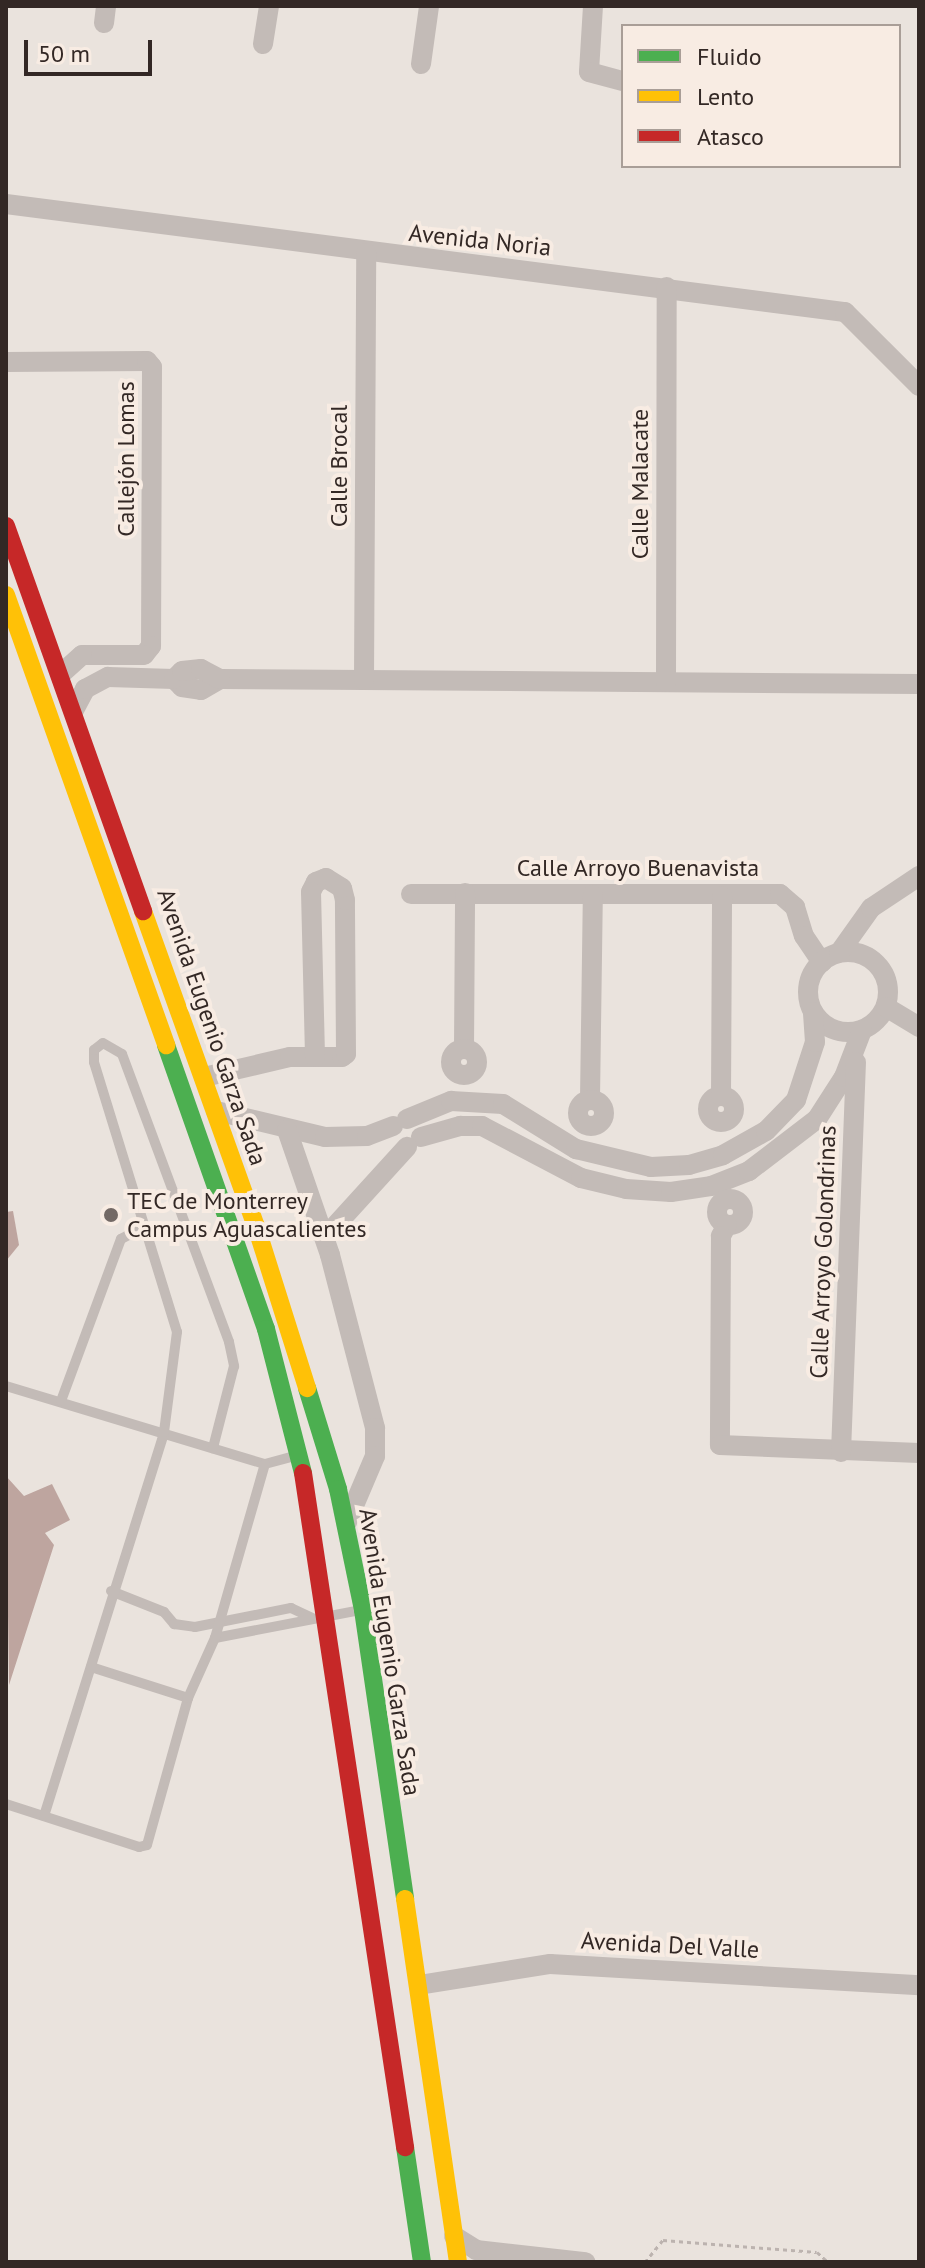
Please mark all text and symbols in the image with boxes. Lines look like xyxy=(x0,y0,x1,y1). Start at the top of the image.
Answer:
scale bar xyxy=(28,24,156,74)
legend xyxy=(621,24,901,168)
text: 50 m xyxy=(38,38,90,69)
text: Fluido xyxy=(697,41,762,72)
text: Lento xyxy=(697,81,754,112)
text: Atasco xyxy=(697,121,764,152)
street label: Avenida Noria xyxy=(407,218,553,262)
street label: Callejón Lomas xyxy=(112,381,140,537)
street label: Calle Brocal xyxy=(325,405,353,527)
street label: Calle Malacate xyxy=(626,409,654,559)
street label: Calle Arroyo Buenavista xyxy=(516,854,760,882)
street label: Avenida Eugenio Garza Sada xyxy=(151,885,273,1169)
street label: Calle Arroyo Golondrinas xyxy=(804,1125,842,1379)
place label: TEC de Monterrey Campus Aguascalientes xyxy=(127,1187,367,1243)
marker: TEC de Monterrey Campus Aguascalientes xyxy=(102,1206,120,1224)
street label: Avenida Eugenio Garza Sada xyxy=(353,1506,427,1798)
street label: Avenida Del Valle xyxy=(580,1926,760,1964)

